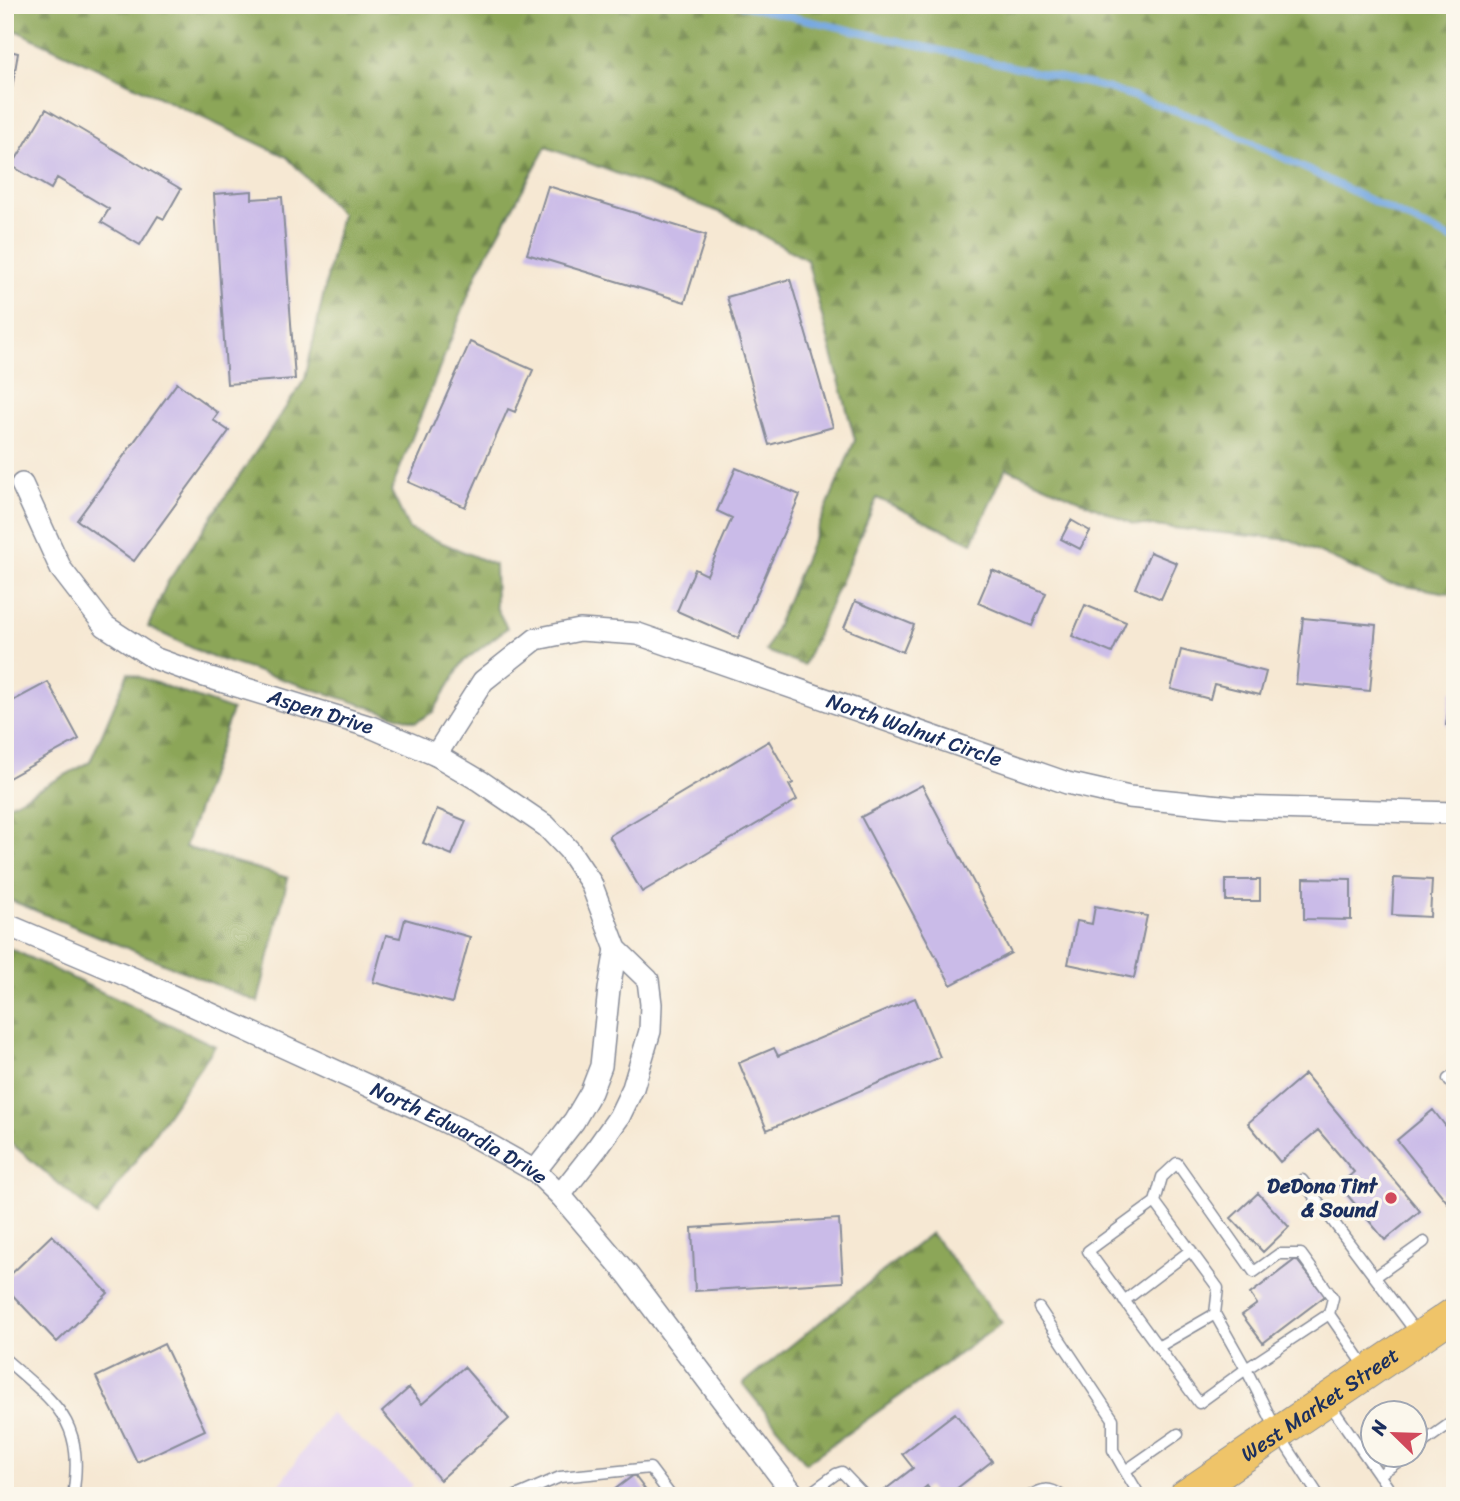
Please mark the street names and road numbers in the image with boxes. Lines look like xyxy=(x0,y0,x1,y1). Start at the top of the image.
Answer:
street label: Aspen Drive xyxy=(262,677,378,746)
street label: North Walnut Circle xyxy=(821,682,1008,778)
street label: North Edwardia Drive xyxy=(364,1070,558,1194)
street label: West Market Street xyxy=(1232,1337,1407,1472)

